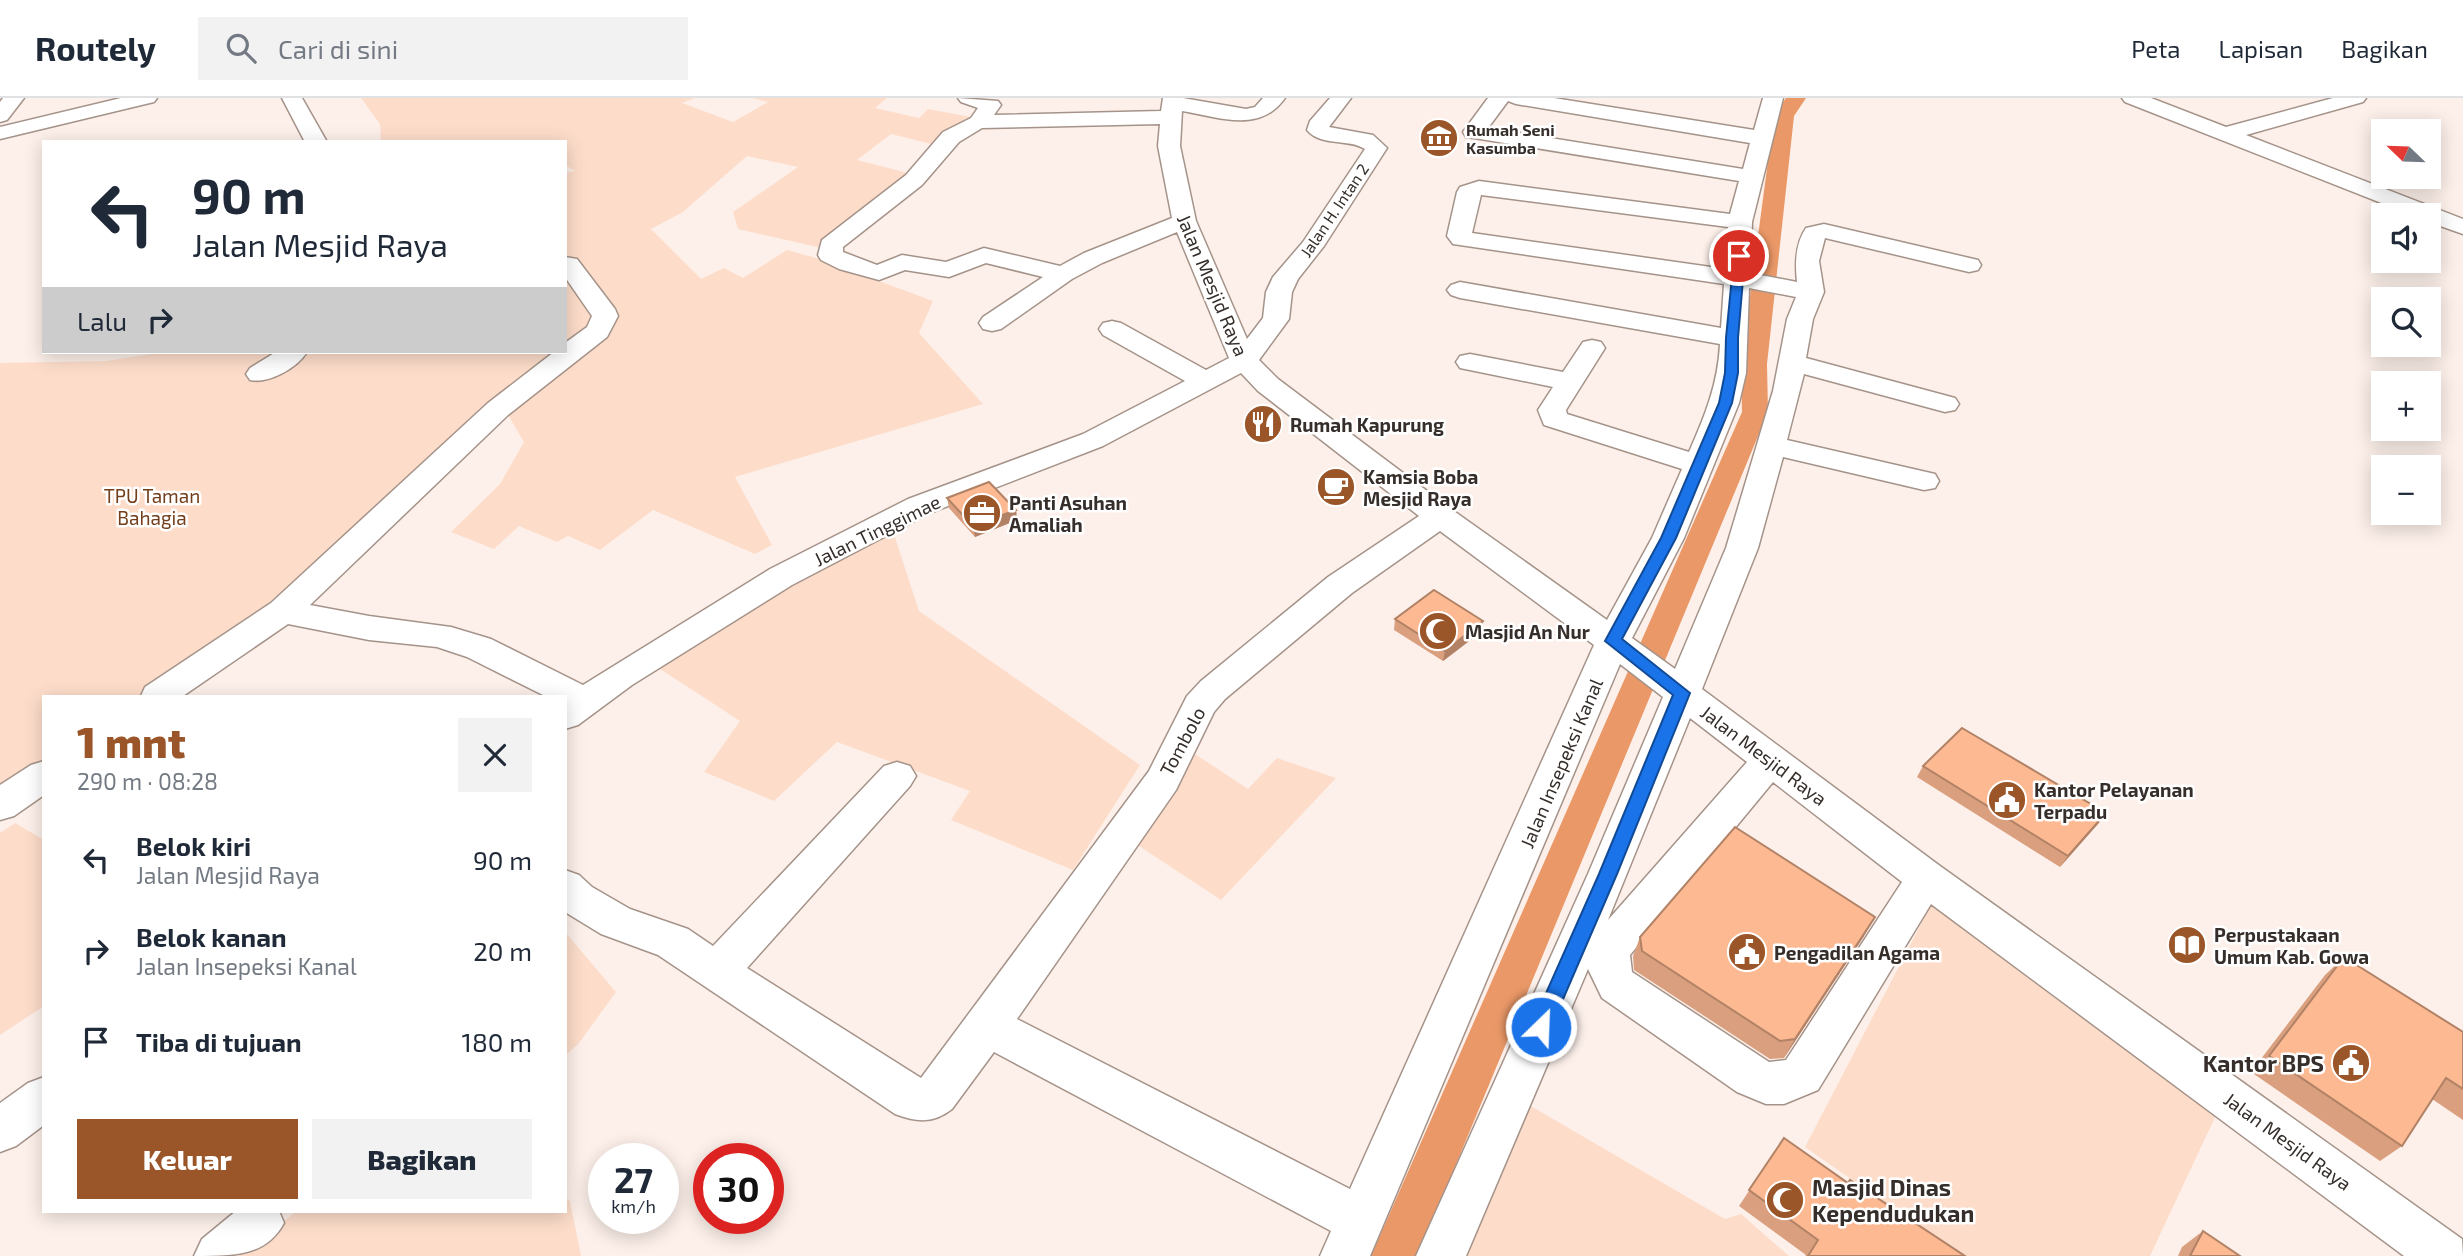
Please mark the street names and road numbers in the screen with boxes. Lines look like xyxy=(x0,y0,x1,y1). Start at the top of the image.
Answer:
street label: Jalan H. Intan 2 xyxy=(1296,160,1372,260)
street label: Jalan Mesjid Raya xyxy=(1173,211,1253,359)
street label: Jalan Tinggimae xyxy=(810,489,944,571)
street label: Jalan Insepeksi Kanal xyxy=(1515,674,1607,851)
street label: Jalan Mesjid Raya xyxy=(1696,700,1832,810)
street label: Tombolo xyxy=(1154,703,1210,779)
street label: Jalan Mesjid Raya xyxy=(2220,1087,2356,1195)

